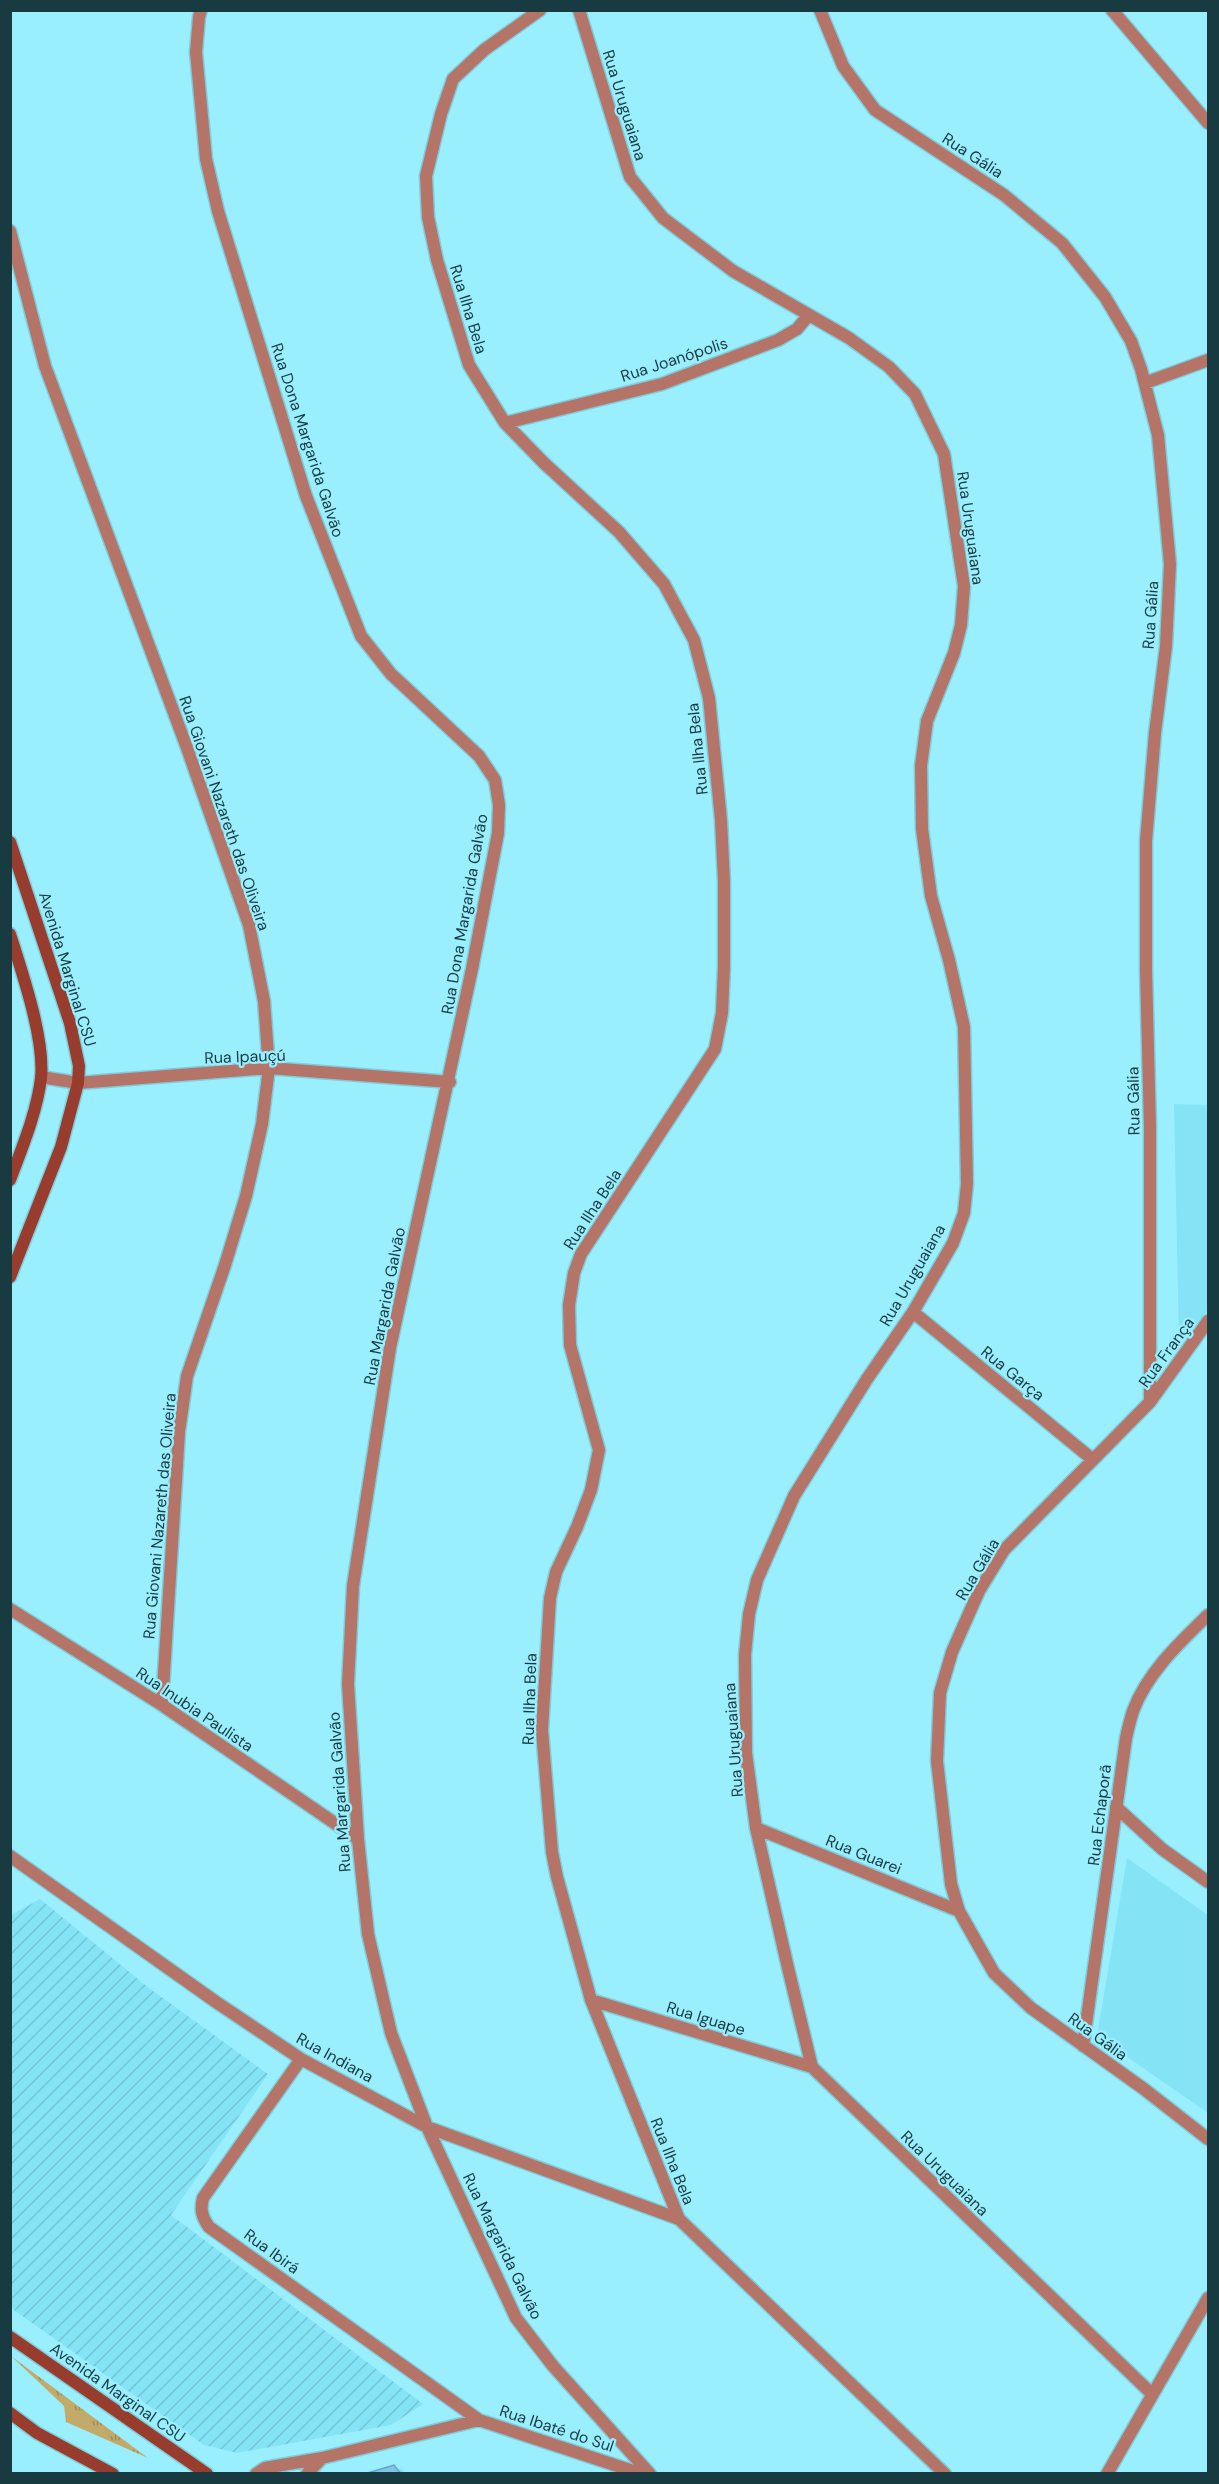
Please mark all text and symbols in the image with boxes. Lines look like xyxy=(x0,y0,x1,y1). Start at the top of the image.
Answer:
street label: Rua Uruguaiana xyxy=(598,47,651,163)
street label: Rua Gália xyxy=(938,128,1007,183)
street label: Rua Ilha Bela xyxy=(445,262,492,356)
street label: Rua Joanópolis xyxy=(618,332,730,387)
street label: Rua Dona Margarida Galvão xyxy=(266,340,349,540)
street label: Rua Uruguaiana xyxy=(952,470,989,586)
street label: Rua Gália xyxy=(1138,580,1163,650)
street label: Rua Giovani Nazareth das Oliveira xyxy=(174,693,275,933)
street label: Rua Ilha Bela xyxy=(682,702,713,796)
street label: Rua Dona Margarida Galvão xyxy=(437,812,492,1016)
street label: Avenida Marginal CSU xyxy=(34,889,101,1049)
street label: Rua Ipauçú xyxy=(204,1045,286,1068)
street label: Rua Gália xyxy=(1122,1067,1145,1135)
street label: Rua Ilha Bela xyxy=(559,1165,626,1254)
street label: Rua Uruguaiana xyxy=(875,1220,950,1330)
street label: Rua Margarida Galvão xyxy=(359,1225,410,1387)
street label: Rua França xyxy=(1134,1313,1199,1392)
street label: Rua Garça xyxy=(977,1341,1049,1405)
street label: Rua Giovani Nazareth das Oliveira xyxy=(138,1392,181,1640)
street label: Rua Gália xyxy=(951,1534,1004,1604)
street label: Rua Ilha Bela xyxy=(517,1653,542,1745)
street label: Rua Inubia Paulista xyxy=(132,1662,258,1757)
street label: Rua Uruguaiana xyxy=(719,1682,748,1798)
street label: Rua Margarida Galvão xyxy=(323,1711,356,1873)
street label: Rua Echaporã xyxy=(1083,1763,1116,1867)
street label: Rua Guarei xyxy=(823,1830,905,1879)
street label: Rua Iguape xyxy=(664,1997,748,2040)
street label: Rua Gália xyxy=(1064,2008,1132,2065)
street label: Rua Indiana xyxy=(292,2028,377,2087)
street label: Rua Ilha Bela xyxy=(646,2115,700,2208)
street label: Rua Uruguaiana xyxy=(896,2126,993,2221)
street label: Rua Margarida Galvão xyxy=(458,2169,547,2323)
street label: Rua Ibirá xyxy=(240,2224,304,2279)
street label: Avenida Marginal CSU xyxy=(46,2338,189,2447)
street label: Rua Ibaté do Sul xyxy=(497,2400,617,2457)

